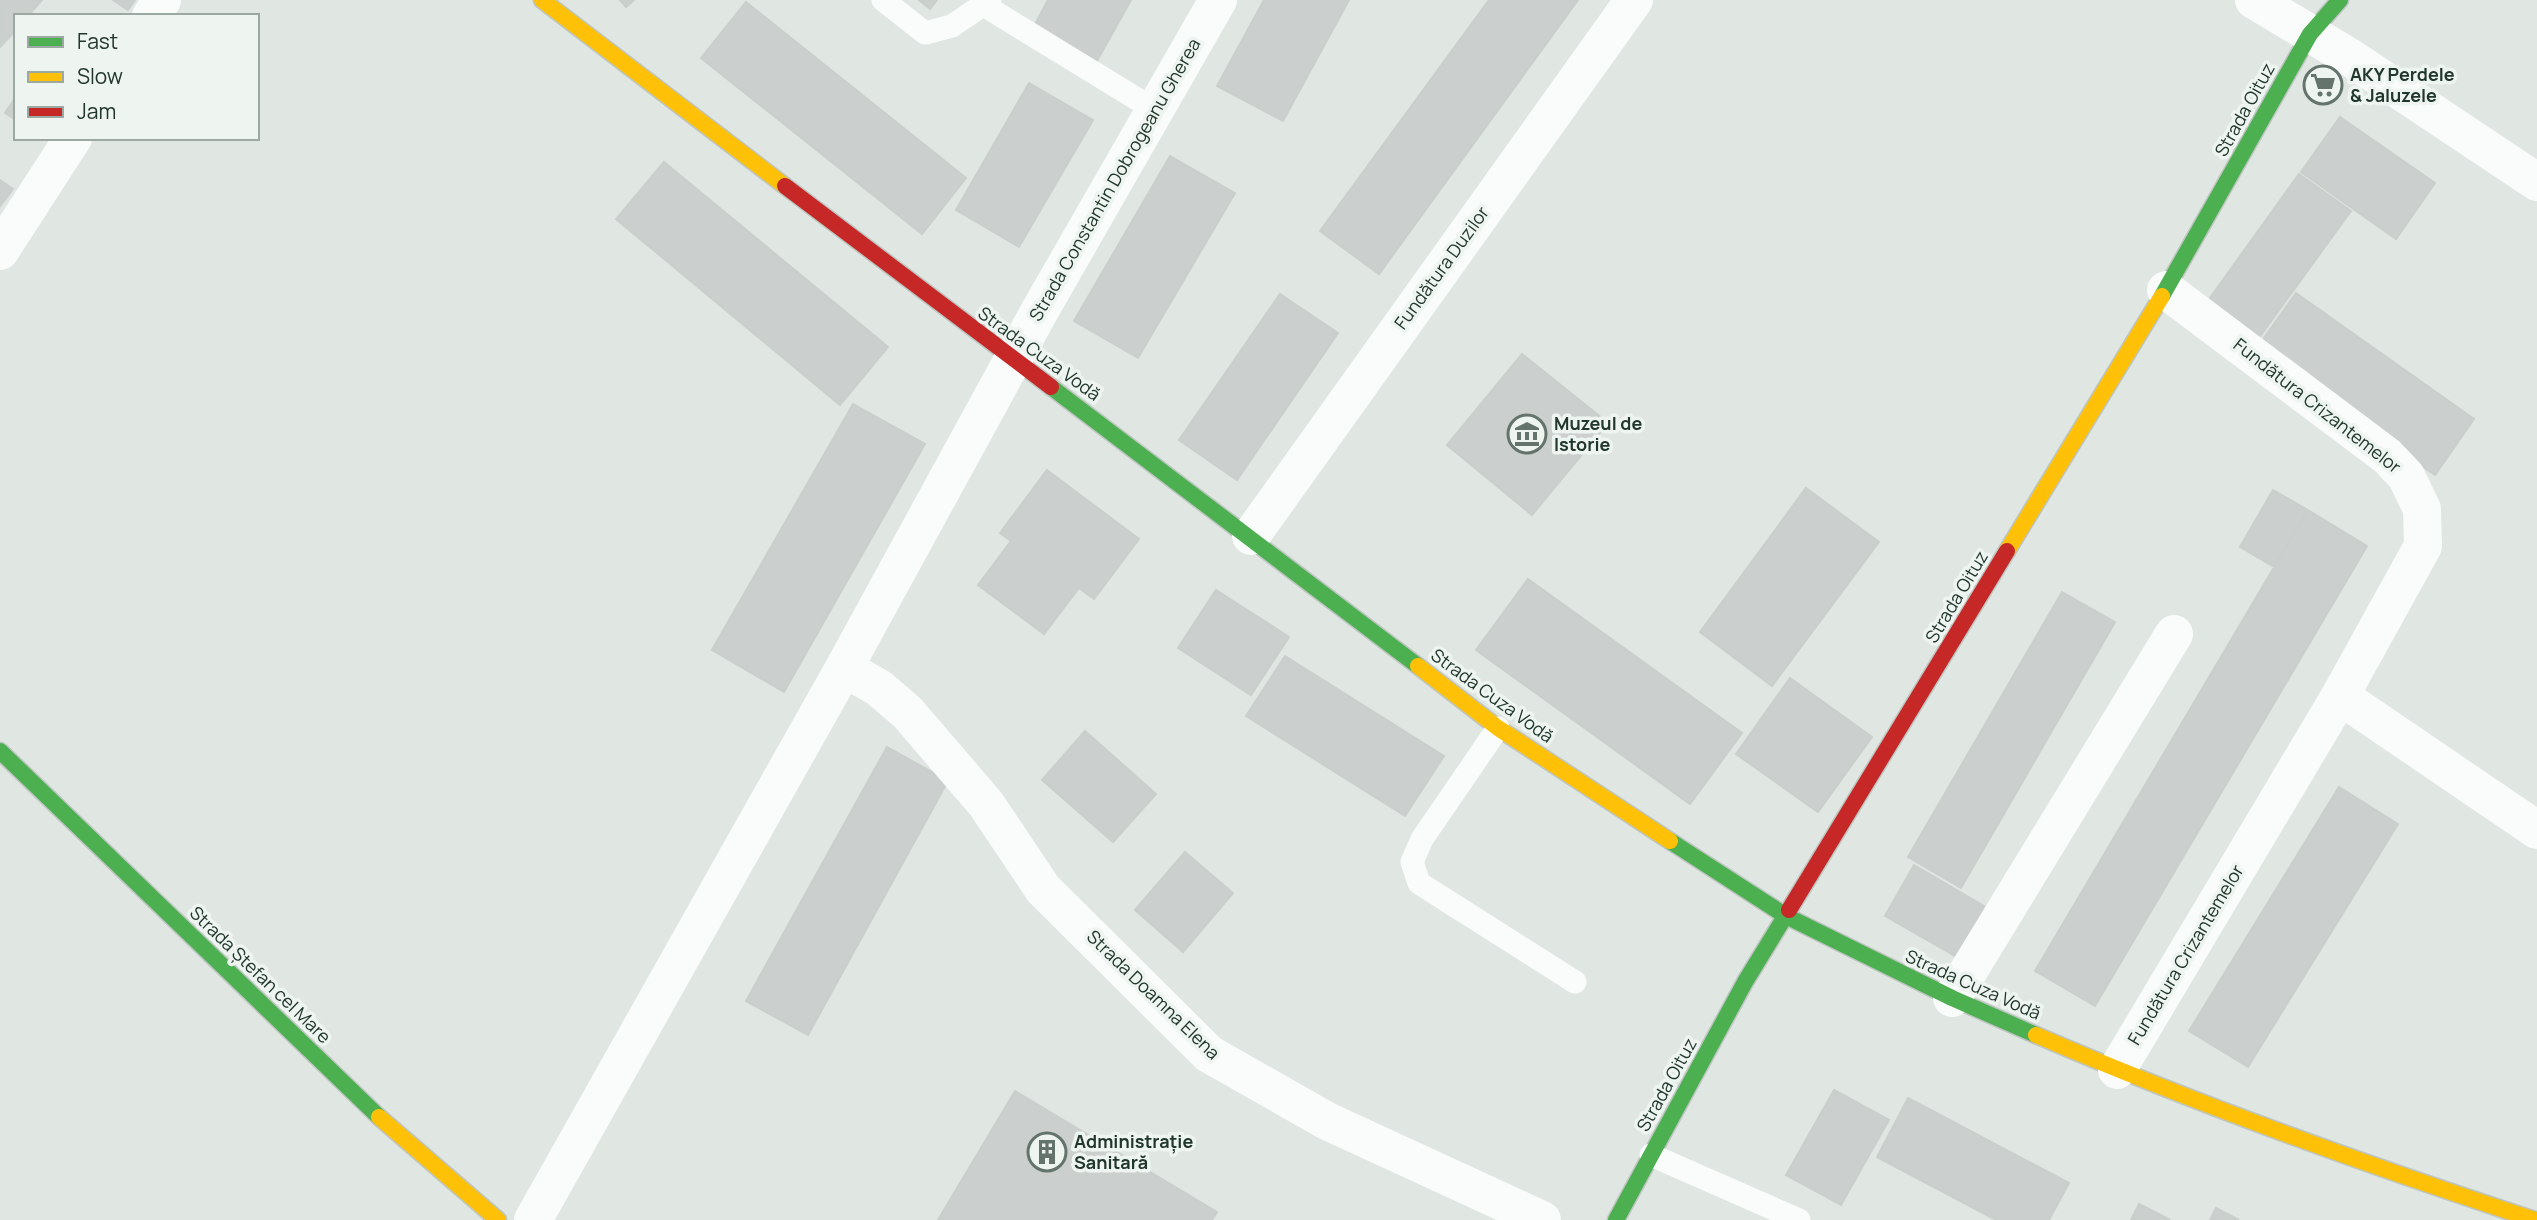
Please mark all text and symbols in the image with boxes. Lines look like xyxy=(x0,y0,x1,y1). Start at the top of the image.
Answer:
legend xyxy=(14,14,259,140)
text: Fast xyxy=(77,27,118,55)
street label: Strada Constantin Dobrogeanu Gherea xyxy=(1023,34,1205,325)
street label: Strada Oituz xyxy=(2209,58,2280,161)
text: Slow xyxy=(77,62,123,90)
place label: AKY Perdele & Jaluzele xyxy=(2350,62,2455,107)
supermarket icon: AKY Perdele & Jaluzele xyxy=(2302,64,2344,106)
text: Jam xyxy=(77,97,116,125)
street label: Fundătura Duzilor xyxy=(1388,201,1494,334)
street label: Strada Cuza Vodă xyxy=(973,301,1106,406)
street label: Fundătura Crizantemelor xyxy=(2229,332,2407,478)
place label: Muzeul de Istorie xyxy=(1554,411,1642,456)
museum icon: Muzeul de Istorie xyxy=(1506,413,1548,455)
street label: Strada Oituz xyxy=(1919,546,1993,647)
street label: Strada Cuza Vodă xyxy=(1426,643,1559,748)
street label: Fundătura Crizantemelor xyxy=(2122,860,2249,1049)
street label: Strada Ștefan cel Mare xyxy=(185,901,336,1048)
street label: Strada Doamna Elena xyxy=(1082,924,1225,1064)
street label: Strada Cuza Vodă xyxy=(1902,943,2045,1025)
street label: Strada Oituz xyxy=(1631,1033,1702,1136)
place label: Administrație Sanitară xyxy=(1074,1129,1193,1174)
building icon: Administrație Sanitară xyxy=(1026,1131,1068,1173)

